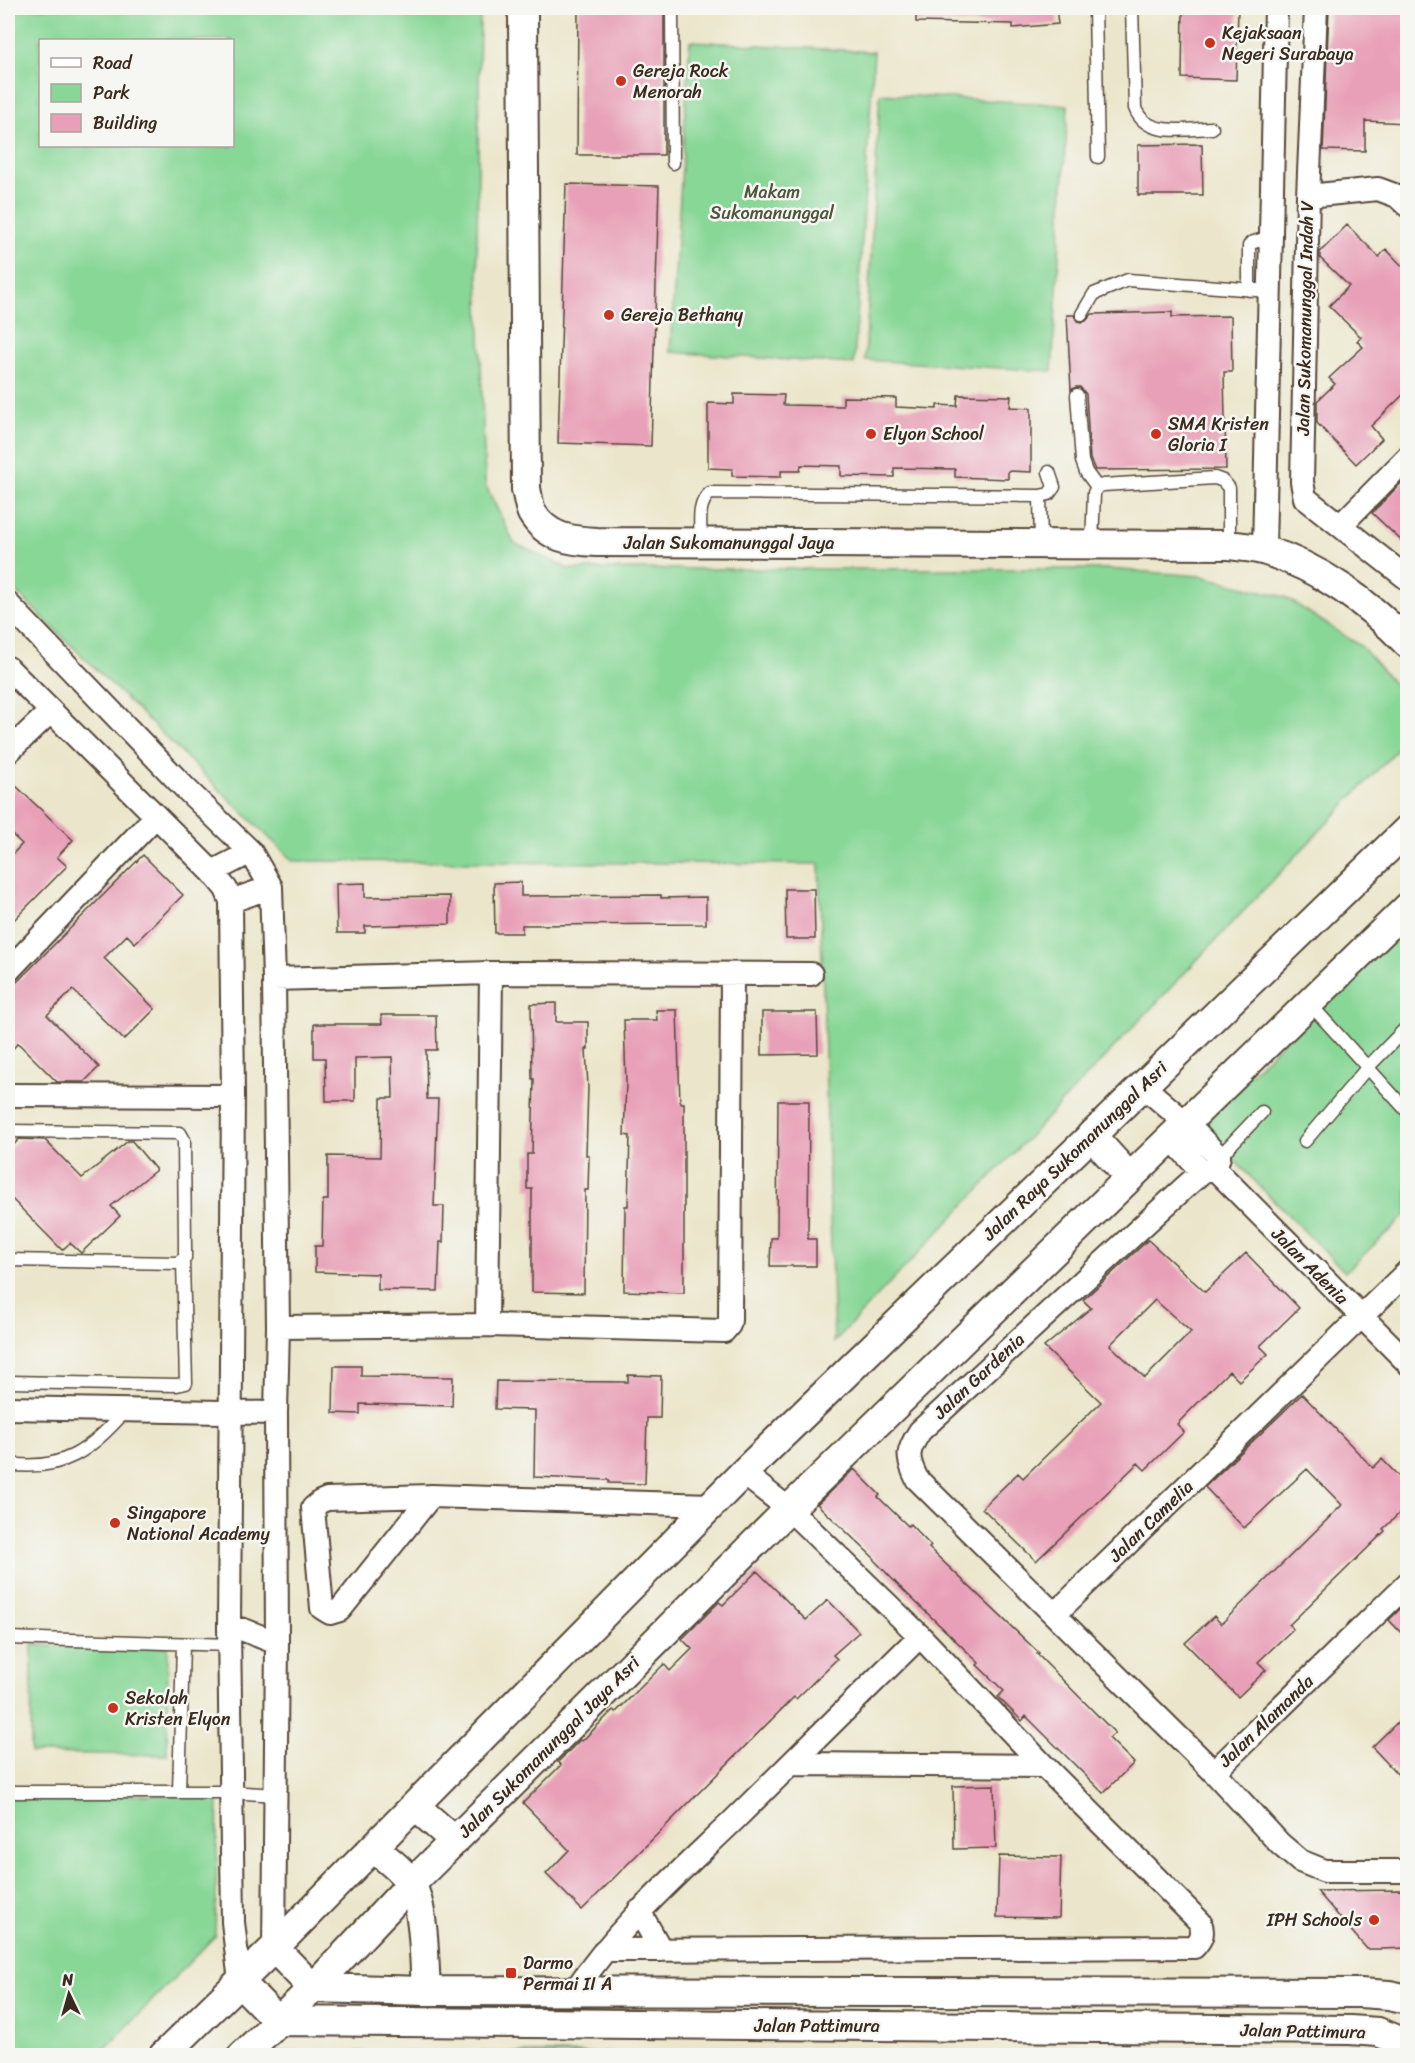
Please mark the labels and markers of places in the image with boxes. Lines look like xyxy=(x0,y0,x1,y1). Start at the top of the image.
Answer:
place label: Kejaksaan Negeri Surabaya xyxy=(1222,17,1354,70)
marker: Kejaksaan Negeri Surabaya xyxy=(1203,36,1217,50)
place label: Gereja Rock Menorah xyxy=(633,55,729,108)
marker: Gereja Rock Menorah xyxy=(614,74,628,88)
place label: Gereja Bethany xyxy=(621,299,744,331)
marker: Gereja Bethany xyxy=(602,308,616,322)
place label: SMA Kristen Gloria I xyxy=(1168,408,1269,461)
place label: Elyon School xyxy=(883,418,985,450)
marker: Elyon School xyxy=(864,427,878,441)
marker: SMA Kristen Gloria I xyxy=(1149,427,1163,441)
place label: Singapore National Academy xyxy=(127,1497,271,1550)
marker: Singapore National Academy xyxy=(108,1516,122,1530)
place label: Sekolah Kristen Elyon xyxy=(125,1682,231,1735)
marker: Sekolah Kristen Elyon xyxy=(106,1701,120,1715)
place label: IPH Schools xyxy=(1266,1904,1363,1936)
marker: IPH Schools xyxy=(1367,1913,1381,1927)
place label: Darmo Permai II A xyxy=(523,1947,612,2000)
marker: Darmo Permai II A xyxy=(504,1966,518,1980)

